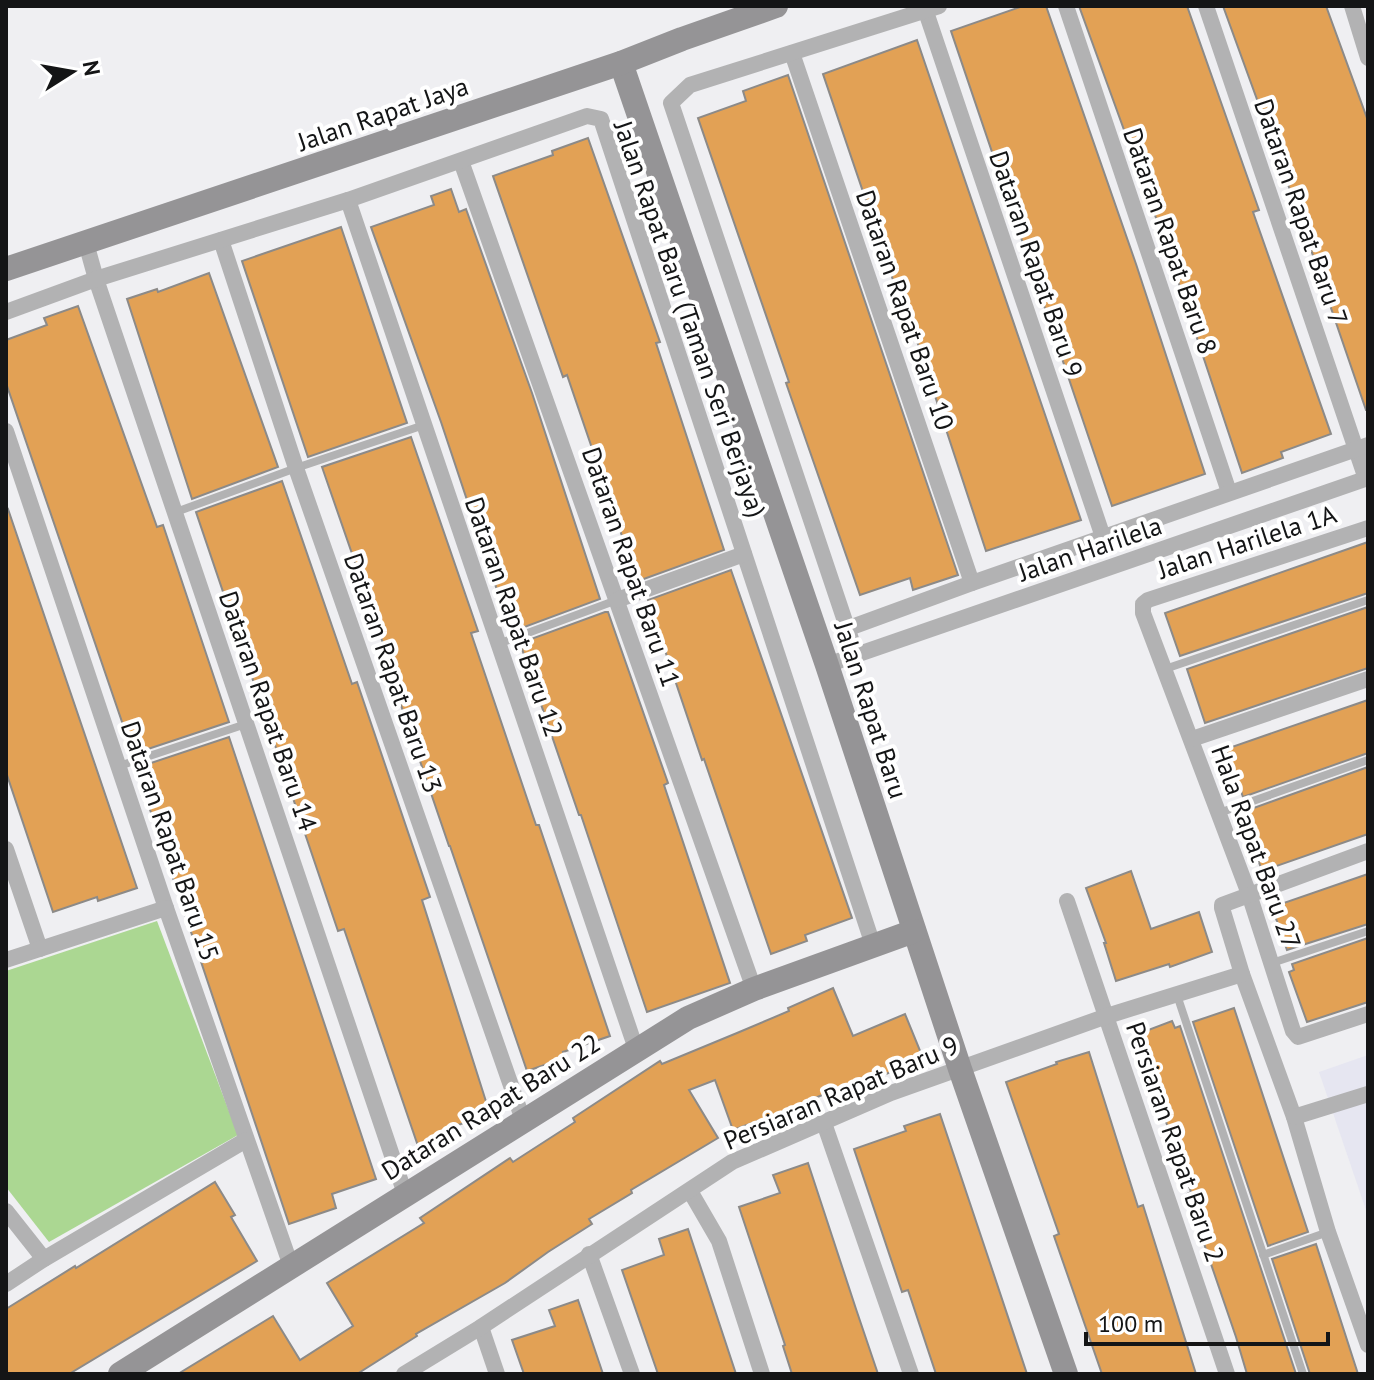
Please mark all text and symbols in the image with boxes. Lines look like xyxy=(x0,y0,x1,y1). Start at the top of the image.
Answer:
north arrow xyxy=(32,32,112,112)
text: N xyxy=(77,58,107,78)
street label: Jalan Rapat Jaya xyxy=(292,69,473,158)
street label: Dataran Rapat Baru 7 xyxy=(1247,94,1356,329)
street label: Jalan Rapat Baru (Taman Seri Berjaya) xyxy=(607,115,774,521)
street label: Dataran Rapat Baru 8 xyxy=(1116,123,1225,358)
street label: Dataran Rapat Baru 9 xyxy=(982,146,1091,381)
street label: Dataran Rapat Baru 10 xyxy=(849,186,962,434)
street label: Dataran Rapat Baru 11 xyxy=(575,443,688,691)
street label: Dataran Rapat Baru 12 xyxy=(458,493,571,741)
street label: Jalan Harilela 1A xyxy=(1152,497,1340,586)
street label: Jalan Harilela xyxy=(1013,509,1166,589)
street label: Dataran Rapat Baru 13 xyxy=(337,549,450,797)
street label: Dataran Rapat Baru 14 xyxy=(212,587,325,835)
street label: Jalan Rapat Baru xyxy=(827,616,916,802)
street label: Dataran Rapat Baru 15 xyxy=(114,717,227,965)
street label: Hala Rapat Baru 27 xyxy=(1204,740,1309,953)
street label: Persiaran Rapat Baru 2 xyxy=(1119,1017,1232,1266)
street label: Dataran Rapat Baru 22 xyxy=(375,1026,606,1187)
street label: Persiaran Rapat Baru 9 xyxy=(718,1028,963,1157)
scale bar xyxy=(1086,1296,1328,1346)
text: 100 m xyxy=(1098,1308,1163,1339)

